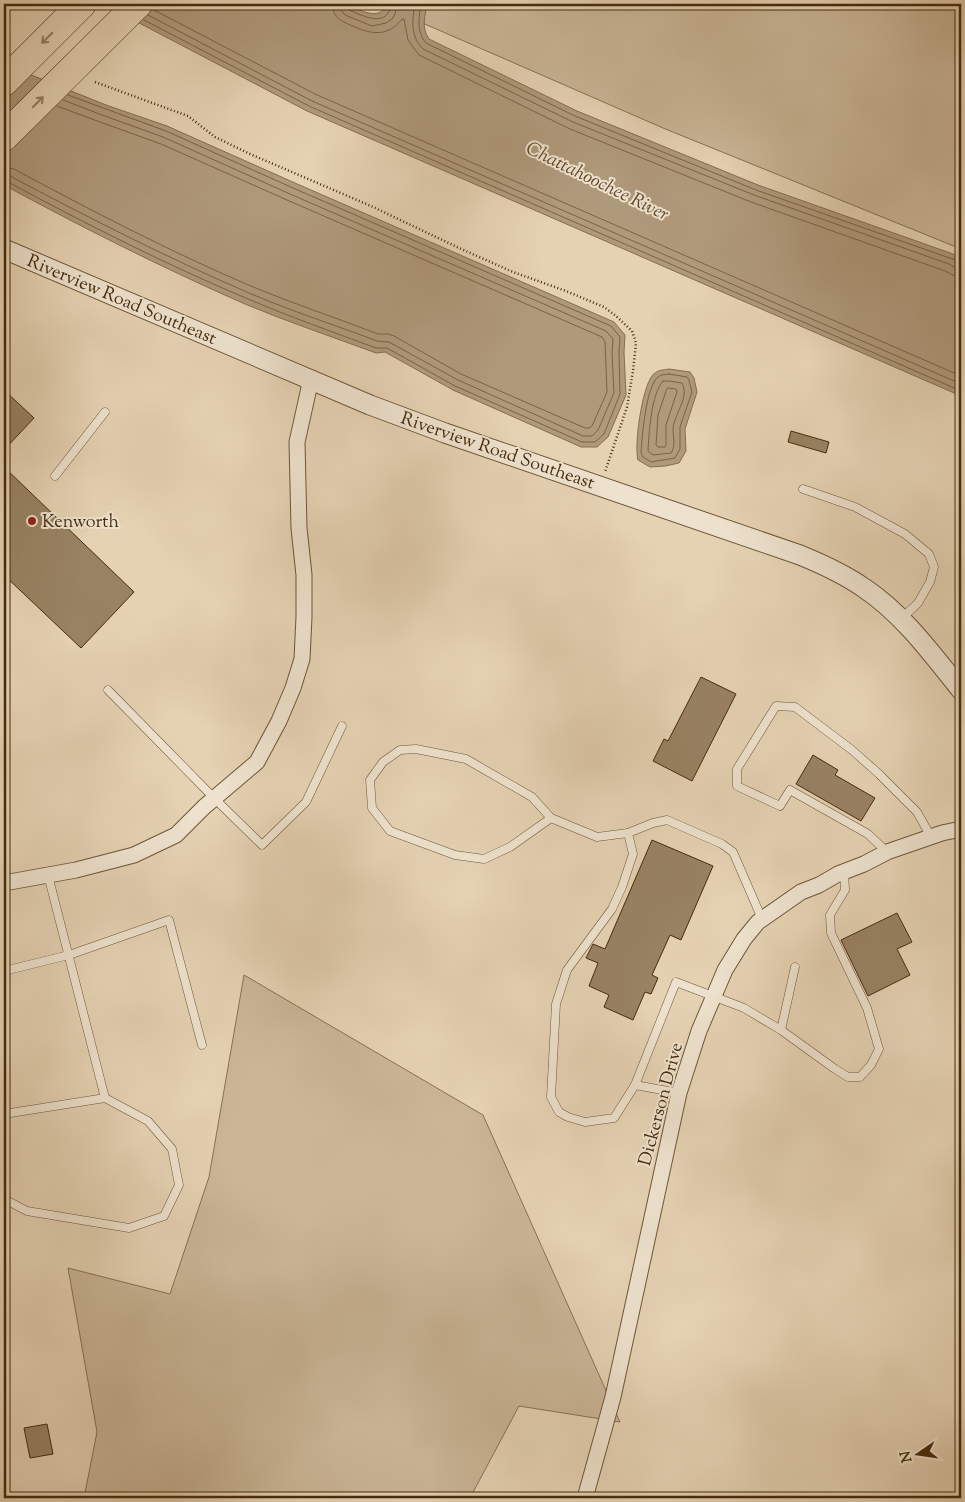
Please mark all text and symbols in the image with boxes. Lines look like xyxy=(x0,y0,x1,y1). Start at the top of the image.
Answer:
one-way arrow xyxy=(41,32,54,44)
one-way arrow xyxy=(32,96,45,108)
water label: Chattahoochee River xyxy=(521,136,673,229)
street label: Riverview Road Southeast xyxy=(22,249,220,353)
street label: Riverview Road Southeast xyxy=(397,406,598,497)
place label: Kenworth xyxy=(42,510,119,536)
marker: Kenworth xyxy=(26,515,38,527)
street label: Dickerson Drive xyxy=(633,1040,691,1169)
north arrow xyxy=(892,1430,942,1480)
text: N xyxy=(896,1449,918,1464)

